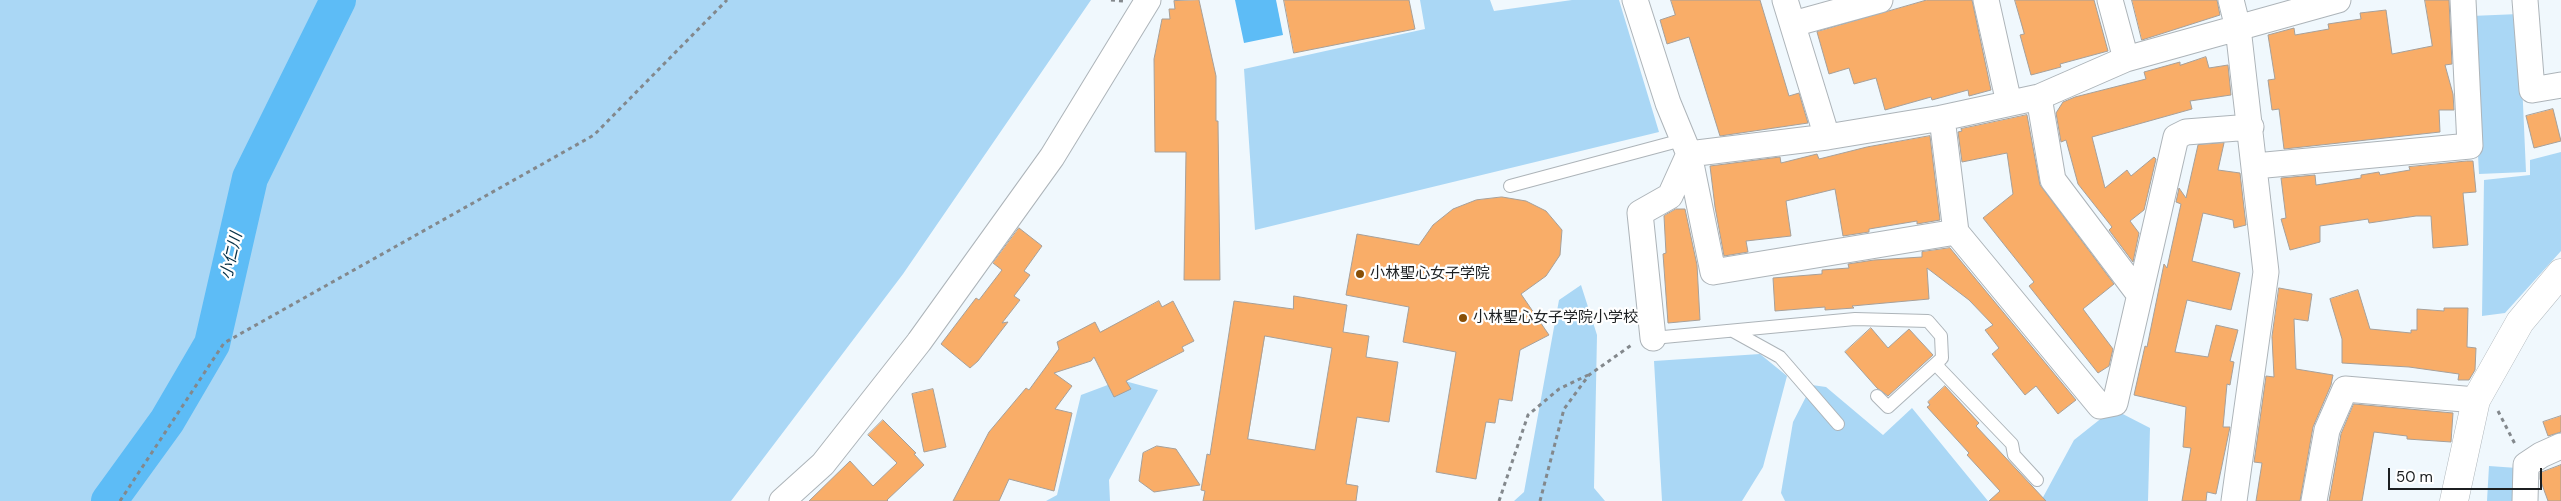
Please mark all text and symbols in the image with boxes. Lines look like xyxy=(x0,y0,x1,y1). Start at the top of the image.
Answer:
water label: 小仁川 xyxy=(217,230,247,282)
place label: 小林聖心女子学院 xyxy=(1370,265,1490,283)
marker: 小林聖心女子学院 xyxy=(1354,268,1366,280)
place label: 小林聖心女子学院小学校 xyxy=(1473,309,1638,327)
marker: 小林聖心女子学院小学校 xyxy=(1457,312,1469,324)
scale bar xyxy=(2391,458,2545,490)
text: 50 m xyxy=(2396,467,2433,487)

